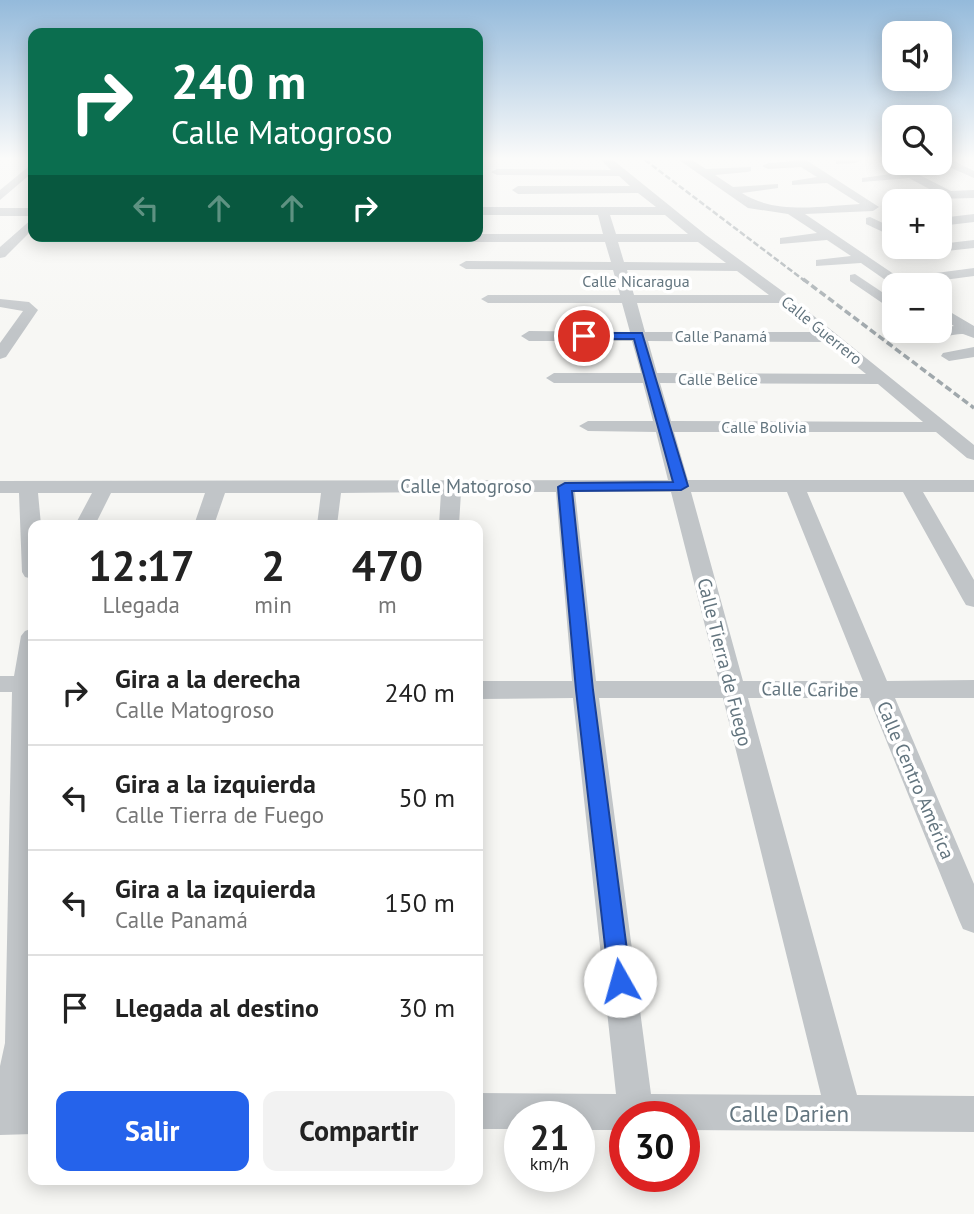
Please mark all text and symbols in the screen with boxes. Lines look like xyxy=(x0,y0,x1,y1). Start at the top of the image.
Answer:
map controls xyxy=(882,21,952,343)
button: sound xyxy=(882,21,952,91)
text: 240 m xyxy=(171,49,306,113)
icon: right xyxy=(56,56,147,147)
button: search xyxy=(882,105,952,175)
text: Calle Matogroso xyxy=(171,111,393,153)
icon: left xyxy=(127,189,165,227)
icon: ahead xyxy=(200,189,238,227)
icon: ahead xyxy=(273,189,311,227)
icon: right xyxy=(346,189,384,227)
button: + xyxy=(882,189,952,259)
street label: Calle Nicaragua xyxy=(582,271,690,291)
button: − xyxy=(882,273,952,343)
street label: Calle Guerrero xyxy=(778,291,866,369)
pin xyxy=(554,306,614,366)
icon: arrive xyxy=(565,317,603,355)
street label: Calle Panamá xyxy=(675,326,767,346)
street label: Calle Belice xyxy=(678,369,758,389)
street label: Calle Bolivia xyxy=(721,417,807,437)
street label: Calle Matogroso xyxy=(400,474,532,498)
text: 12:17 xyxy=(88,538,194,593)
text: 2 xyxy=(261,538,285,593)
text: 470 xyxy=(352,538,423,593)
street label: Calle Tierra de Fuego xyxy=(692,575,758,749)
text: Llegada xyxy=(102,590,180,619)
text: min xyxy=(254,590,292,619)
text: m xyxy=(378,590,397,619)
text: Gira a la derecha xyxy=(115,662,301,695)
icon: right xyxy=(56,674,94,712)
text: 240 m xyxy=(384,676,455,709)
street label: Calle Caribe xyxy=(761,676,859,702)
text: Calle Matogroso xyxy=(115,695,274,724)
street label: Calle Centro América xyxy=(872,697,960,863)
text: Gira a la izquierda xyxy=(115,767,316,800)
icon: left xyxy=(56,779,94,817)
text: 50 m xyxy=(399,781,455,814)
text: Calle Tierra de Fuego xyxy=(115,800,324,829)
text: Gira a la izquierda xyxy=(115,872,316,905)
icon: left xyxy=(56,884,94,922)
text: 150 m xyxy=(384,886,455,919)
text: Calle Panamá xyxy=(115,905,248,934)
position arrow xyxy=(583,944,657,1018)
icon: arrive xyxy=(56,989,94,1027)
text: Llegada al destino xyxy=(115,991,319,1024)
text: 30 m xyxy=(399,991,455,1024)
button: Salir xyxy=(56,1091,249,1171)
button: Compartir xyxy=(263,1091,455,1171)
street label: Calle Darien xyxy=(729,1099,849,1128)
speed limit sign: 30 xyxy=(609,1101,700,1192)
text: 21 xyxy=(530,1114,569,1160)
text: km/h xyxy=(530,1152,569,1175)

